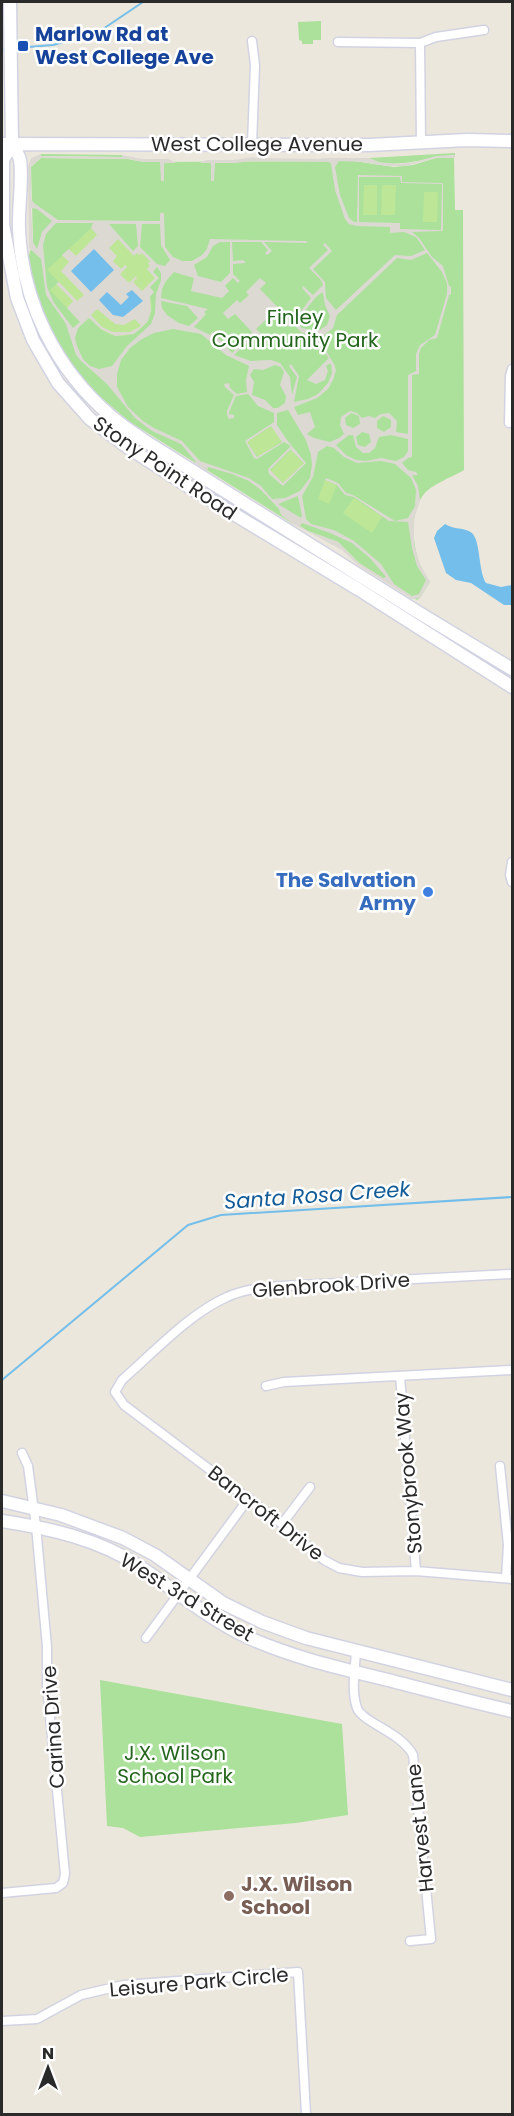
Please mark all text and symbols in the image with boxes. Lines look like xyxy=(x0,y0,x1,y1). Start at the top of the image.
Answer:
place label: Marlow Rd at West College Ave xyxy=(35,20,214,71)
marker: Marlow Rd at West College Ave xyxy=(16,39,30,53)
street label: West College Avenue xyxy=(151,130,363,158)
park label: Finley Community Park xyxy=(212,303,379,354)
street label: Stony Point Road xyxy=(88,409,242,527)
place label: The Salvation Army xyxy=(276,866,416,917)
marker: The Salvation Army xyxy=(421,885,435,899)
water label: Santa Rosa Creek xyxy=(223,1174,412,1216)
street label: Glenbrook Drive xyxy=(251,1266,411,1304)
street label: Stonybrook Way xyxy=(387,1391,429,1555)
street label: Bancroft Drive xyxy=(202,1459,330,1567)
street label: West 3rd Street xyxy=(115,1546,259,1648)
street label: Carina Drive xyxy=(35,1665,71,1789)
park label: J.X. Wilson School Park xyxy=(117,1739,233,1790)
street label: Harvest Lane xyxy=(399,1762,441,1894)
place label: J.X. Wilson School xyxy=(241,1870,353,1921)
marker: J.X. Wilson School xyxy=(222,1889,236,1903)
street label: Leisure Park Circle xyxy=(108,1960,290,2004)
north arrow xyxy=(18,2038,78,2098)
text: N xyxy=(42,2042,54,2065)

